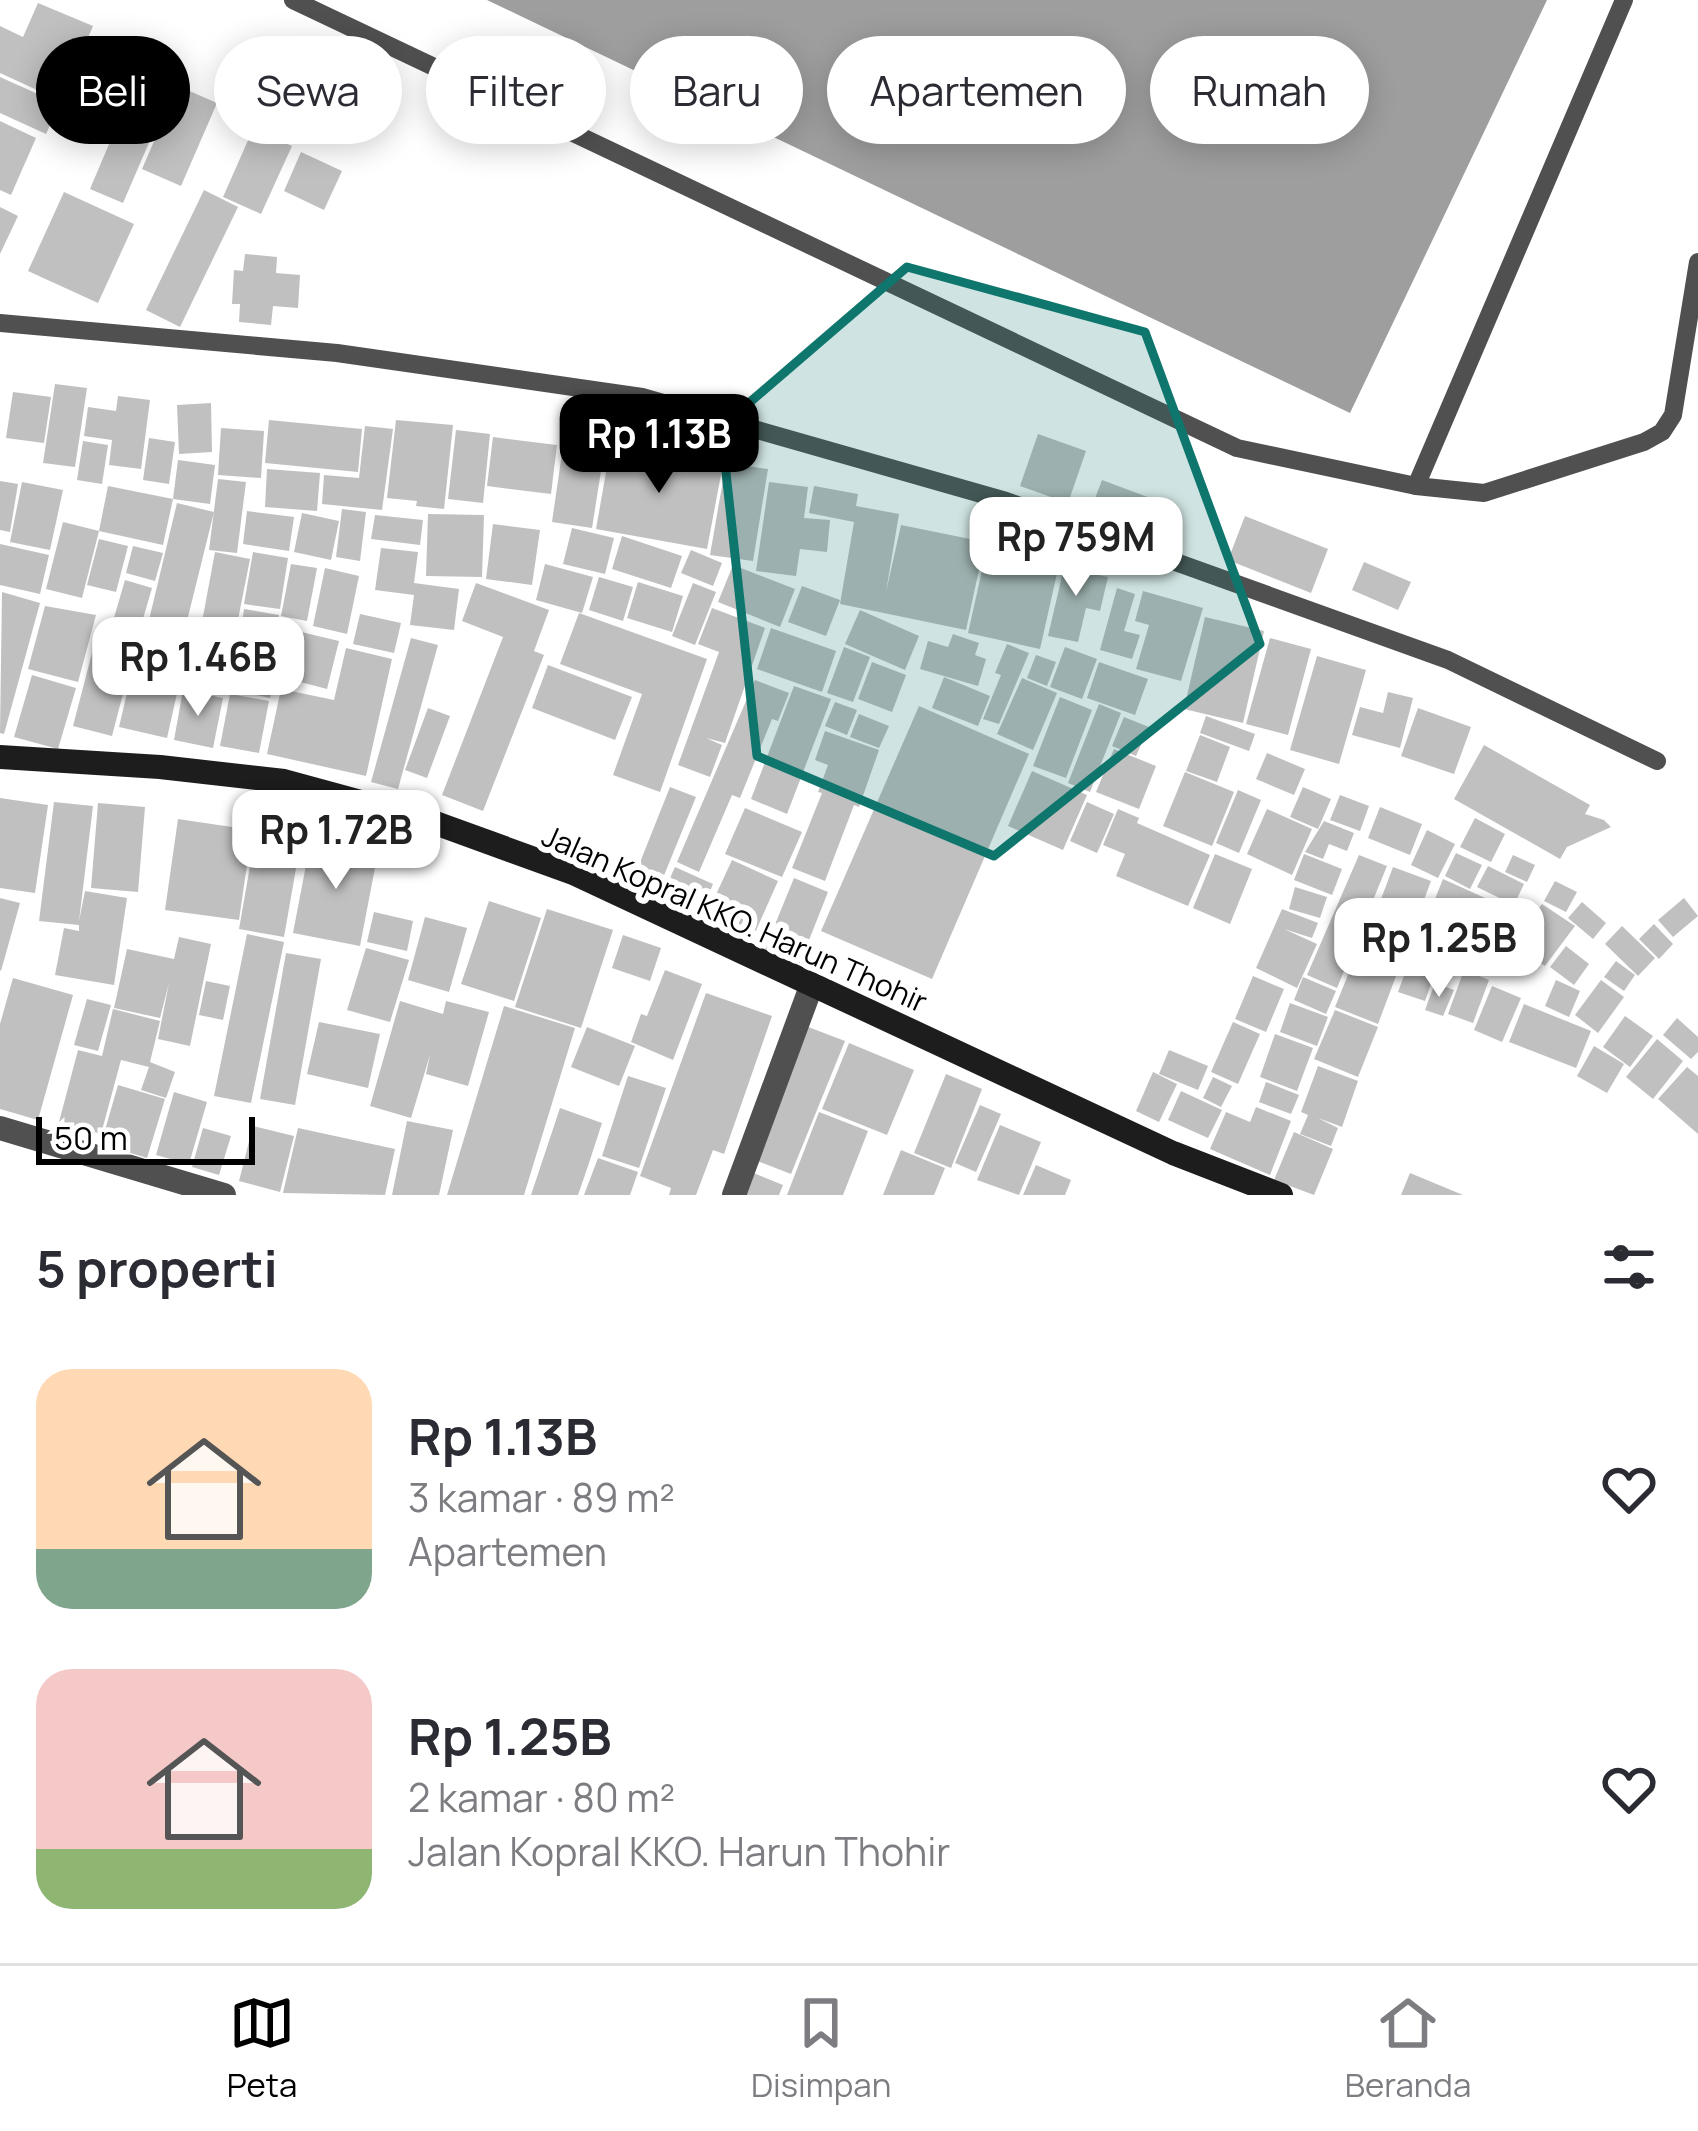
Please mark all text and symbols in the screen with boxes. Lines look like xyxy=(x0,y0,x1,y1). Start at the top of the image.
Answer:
chip: Beli xyxy=(36,36,190,144)
chip: Sewa xyxy=(214,36,402,144)
chip: Filter xyxy=(426,36,606,144)
chip: Baru xyxy=(630,36,803,144)
chip: Apartemen xyxy=(827,36,1126,144)
chip: Rumah xyxy=(1150,36,1369,144)
pin: Rp 1.13B xyxy=(535,394,783,496)
text: Rp 1.13B xyxy=(587,406,731,460)
pin: Rp 759M xyxy=(965,497,1187,599)
text: Rp 759M xyxy=(997,509,1155,563)
pin: Rp 1.46B xyxy=(74,617,322,719)
text: Rp 1.46B xyxy=(119,629,277,683)
pin: Rp 1.72B xyxy=(212,790,460,892)
text: Rp 1.72B xyxy=(259,802,413,856)
street label: Jalan Kopral KKO. Harun Thohir xyxy=(536,814,934,1022)
pin: Rp 1.25B xyxy=(1315,898,1563,1000)
text: Rp 1.25B xyxy=(1361,910,1517,964)
scale bar xyxy=(36,1111,255,1164)
text: 50 m xyxy=(54,1115,128,1160)
text: 5 properti xyxy=(36,1233,278,1302)
icon: filters xyxy=(1596,1234,1662,1300)
text: Rp 1.13B xyxy=(408,1401,597,1470)
icon: home xyxy=(132,1417,276,1561)
icon: heart xyxy=(1596,1456,1662,1522)
text: 3 kamar · 89 m² xyxy=(408,1470,675,1524)
text: Apartemen xyxy=(408,1524,607,1578)
text: Rp 1.25B xyxy=(408,1701,612,1770)
icon: home xyxy=(132,1717,276,1861)
icon: heart xyxy=(1596,1756,1662,1822)
text: 2 kamar · 80 m² xyxy=(408,1770,675,1824)
text: Jalan Kopral KKO. Harun Thohir xyxy=(408,1824,950,1878)
tab: Peta xyxy=(227,1990,297,2107)
tab: Disimpan xyxy=(751,1990,891,2107)
tab: Beranda xyxy=(1345,1990,1471,2107)

